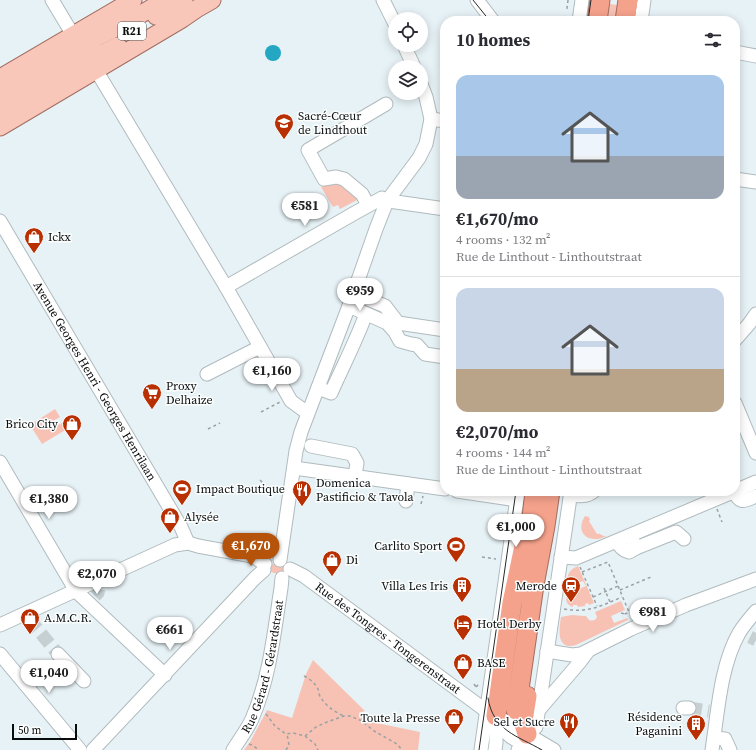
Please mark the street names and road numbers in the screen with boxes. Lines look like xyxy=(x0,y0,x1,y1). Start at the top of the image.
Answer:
road number: R21 xyxy=(118,22,146,40)
street label: Avenue Georges Henri - Georges Henrilaan xyxy=(29,278,160,484)
street label: Rue des Tongres - Tongerenstraat xyxy=(312,579,464,697)
street label: Rue Gérard - Gérardstraat xyxy=(238,599,287,736)

